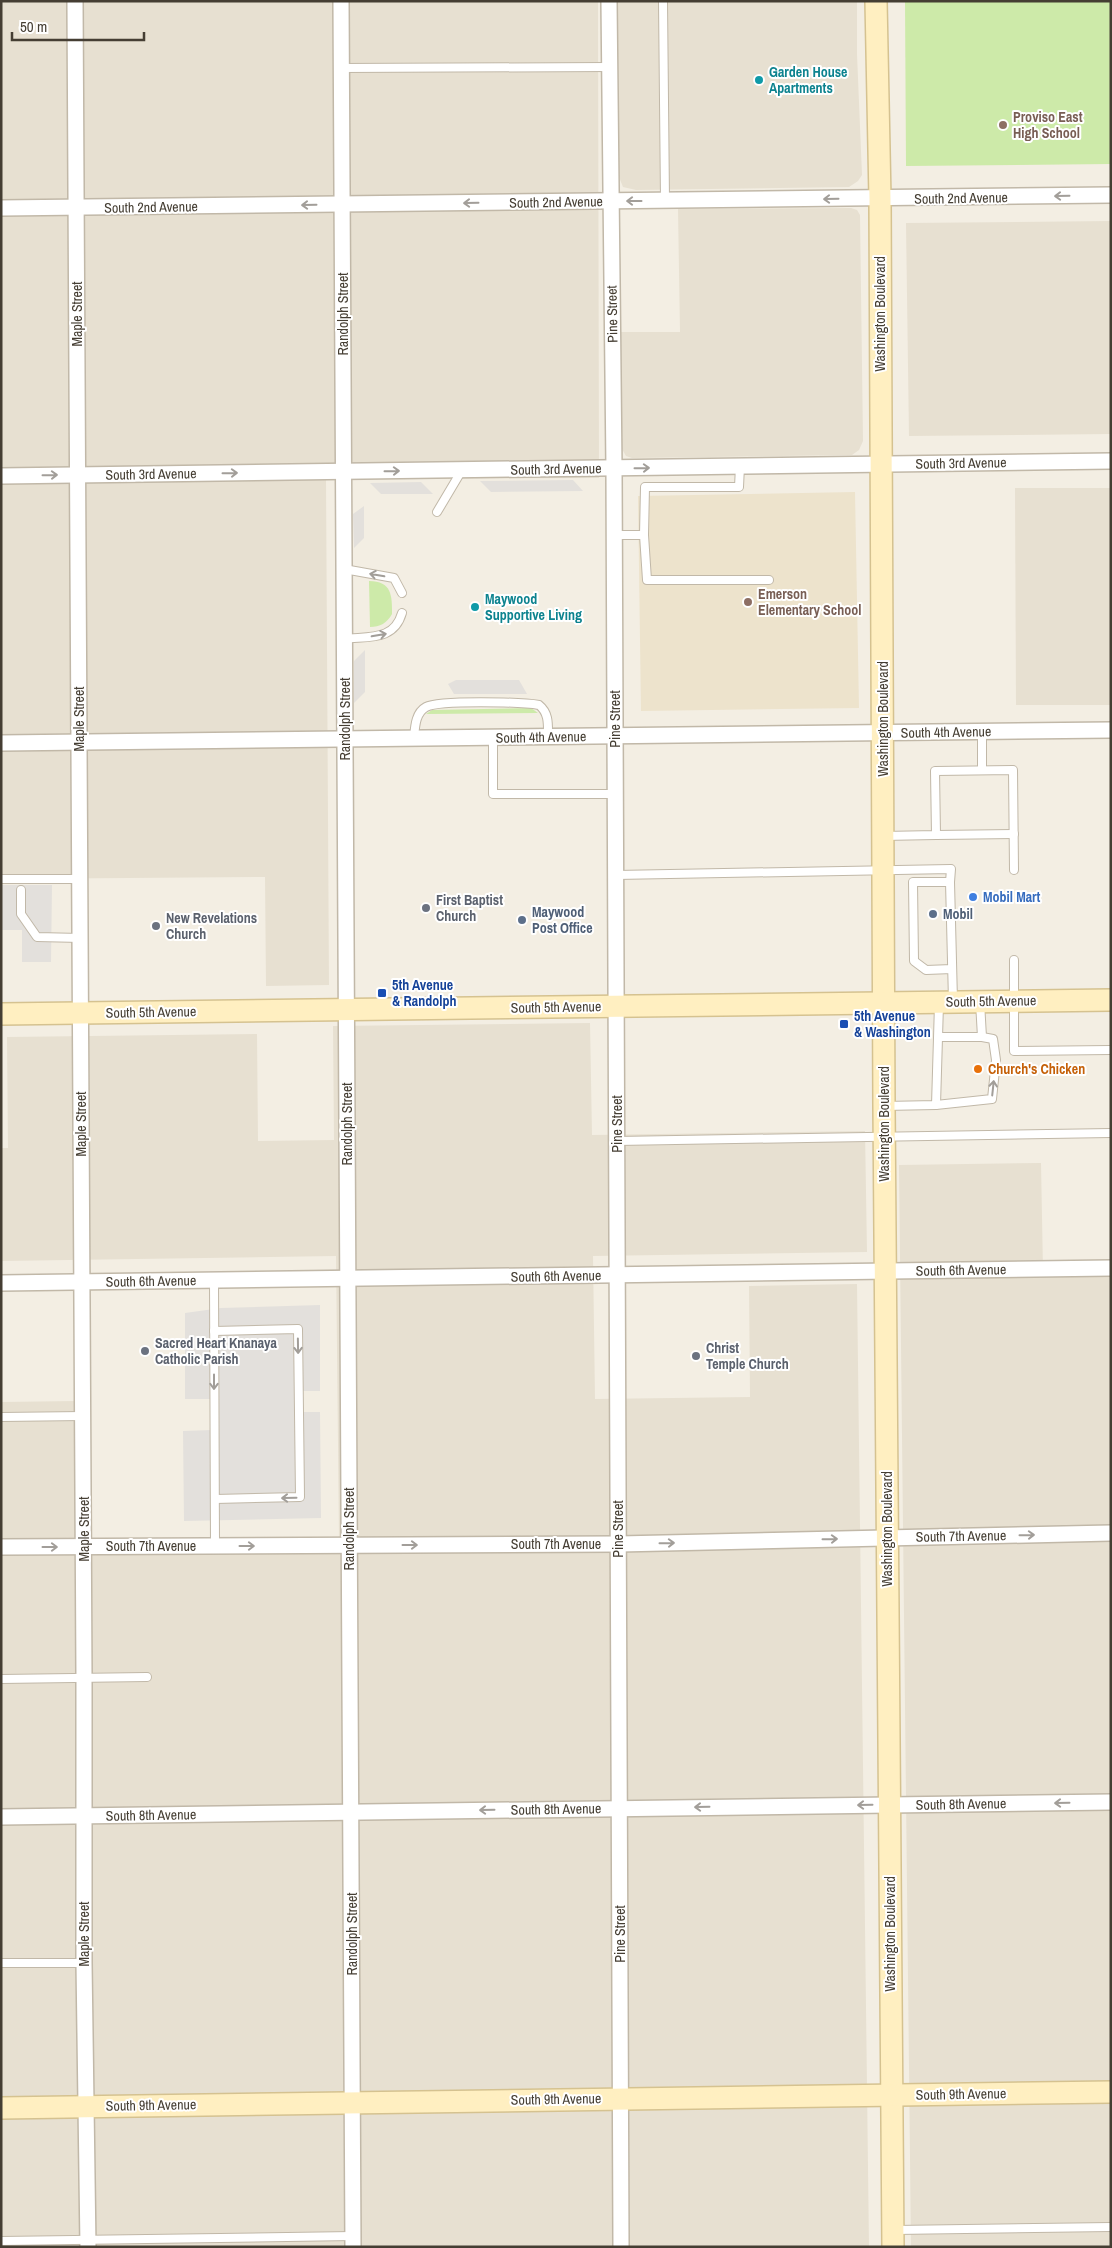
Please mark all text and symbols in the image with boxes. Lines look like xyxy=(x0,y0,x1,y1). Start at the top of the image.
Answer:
scale bar xyxy=(12,10,145,42)
text: 50 m xyxy=(20,16,47,37)
place label: Garden House Apartments xyxy=(769,63,847,97)
marker: Garden House Apartments xyxy=(753,74,765,86)
place label: Proviso East High School xyxy=(1013,108,1083,142)
marker: Proviso East High School xyxy=(997,119,1009,131)
street label: South 2nd Avenue xyxy=(914,188,1008,208)
one-way arrow xyxy=(1054,191,1070,201)
street label: South 2nd Avenue xyxy=(509,192,603,212)
one-way arrow xyxy=(823,194,840,204)
one-way arrow xyxy=(626,196,642,206)
street label: South 2nd Avenue xyxy=(104,197,198,217)
one-way arrow xyxy=(463,198,480,208)
one-way arrow xyxy=(301,200,317,210)
street label: Washington Boulevard xyxy=(871,256,889,372)
street label: Randolph Street xyxy=(334,273,352,355)
street label: Maple Street xyxy=(68,281,86,347)
street label: Pine Street xyxy=(603,285,621,343)
street label: South 3rd Avenue xyxy=(915,453,1007,473)
street label: South 3rd Avenue xyxy=(510,459,602,479)
one-way arrow xyxy=(634,463,650,472)
street label: South 3rd Avenue xyxy=(105,464,197,484)
one-way arrow xyxy=(384,466,400,476)
one-way arrow xyxy=(222,468,238,478)
one-way arrow xyxy=(42,471,58,480)
one-way arrow xyxy=(370,570,386,580)
place label: Emerson Elementary School xyxy=(758,585,861,619)
place label: Maywood Supportive Living xyxy=(485,590,582,624)
marker: Emerson Elementary School xyxy=(742,596,754,608)
marker: Maywood Supportive Living xyxy=(469,601,481,613)
one-way arrow xyxy=(370,629,386,639)
street label: Washington Boulevard xyxy=(874,661,892,777)
street label: Randolph Street xyxy=(336,678,354,760)
street label: Maple Street xyxy=(70,686,88,752)
street label: Pine Street xyxy=(606,690,624,748)
street label: South 4th Avenue xyxy=(901,722,991,742)
street label: South 4th Avenue xyxy=(496,727,586,747)
place label: Mobil Mart xyxy=(983,888,1041,906)
place label: First Baptist Church xyxy=(436,891,503,925)
marker: Mobil Mart xyxy=(967,891,979,903)
marker: First Baptist Church xyxy=(420,902,432,914)
place label: Maywood Post Office xyxy=(532,903,593,937)
place label: Mobil xyxy=(943,905,973,923)
marker: Mobil xyxy=(927,908,939,920)
place label: New Revelations Church xyxy=(166,909,257,943)
marker: Maywood Post Office xyxy=(516,914,528,926)
marker: New Revelations Church xyxy=(150,920,162,932)
place label: 5th Avenue & Randolph xyxy=(392,976,456,1010)
marker: 5th Avenue & Randolph xyxy=(376,987,388,999)
street label: South 5th Avenue xyxy=(946,991,1036,1011)
street label: South 5th Avenue xyxy=(511,997,601,1017)
street label: South 5th Avenue xyxy=(106,1002,196,1022)
place label: 5th Avenue & Washington xyxy=(854,1007,931,1041)
marker: 5th Avenue & Washington xyxy=(838,1018,850,1030)
place label: Church's Chicken xyxy=(988,1060,1085,1078)
marker: Church's Chicken xyxy=(972,1063,984,1075)
street label: Washington Boulevard xyxy=(875,1066,893,1182)
one-way arrow xyxy=(988,1081,998,1097)
street label: Randolph Street xyxy=(338,1083,356,1165)
street label: Maple Street xyxy=(72,1091,90,1157)
street label: Pine Street xyxy=(608,1095,626,1153)
street label: South 6th Avenue xyxy=(916,1260,1006,1280)
street label: South 6th Avenue xyxy=(511,1266,601,1286)
street label: South 6th Avenue xyxy=(106,1271,196,1291)
place label: Sacred Heart Knanaya Catholic Parish xyxy=(155,1334,277,1368)
one-way arrow xyxy=(293,1338,303,1354)
place label: Christ Temple Church xyxy=(706,1339,789,1373)
marker: Sacred Heart Knanaya Catholic Parish xyxy=(139,1345,151,1357)
marker: Christ Temple Church xyxy=(690,1350,702,1362)
one-way arrow xyxy=(209,1373,219,1389)
street label: Washington Boulevard xyxy=(878,1471,896,1587)
street label: Randolph Street xyxy=(340,1488,358,1570)
one-way arrow xyxy=(281,1493,298,1503)
street label: Maple Street xyxy=(75,1496,93,1562)
street label: Pine Street xyxy=(609,1500,627,1558)
street label: South 7th Avenue xyxy=(916,1526,1006,1546)
one-way arrow xyxy=(1019,1530,1035,1540)
one-way arrow xyxy=(822,1534,838,1544)
street label: South 7th Avenue xyxy=(511,1535,601,1553)
street label: South 7th Avenue xyxy=(106,1537,196,1555)
one-way arrow xyxy=(659,1538,675,1548)
one-way arrow xyxy=(402,1540,418,1550)
one-way arrow xyxy=(239,1541,255,1551)
one-way arrow xyxy=(42,1542,58,1552)
street label: South 8th Avenue xyxy=(916,1794,1006,1814)
one-way arrow xyxy=(1054,1798,1070,1808)
street label: South 8th Avenue xyxy=(511,1799,601,1819)
one-way arrow xyxy=(857,1800,873,1810)
one-way arrow xyxy=(694,1803,710,1812)
street label: South 8th Avenue xyxy=(106,1805,196,1825)
one-way arrow xyxy=(479,1805,496,1815)
street label: Washington Boulevard xyxy=(881,1876,899,1992)
street label: Randolph Street xyxy=(343,1893,361,1975)
street label: Maple Street xyxy=(75,1901,93,1967)
street label: Pine Street xyxy=(611,1905,629,1963)
street label: South 9th Avenue xyxy=(916,2084,1006,2104)
street label: South 9th Avenue xyxy=(511,2089,601,2109)
street label: South 9th Avenue xyxy=(106,2095,196,2115)

